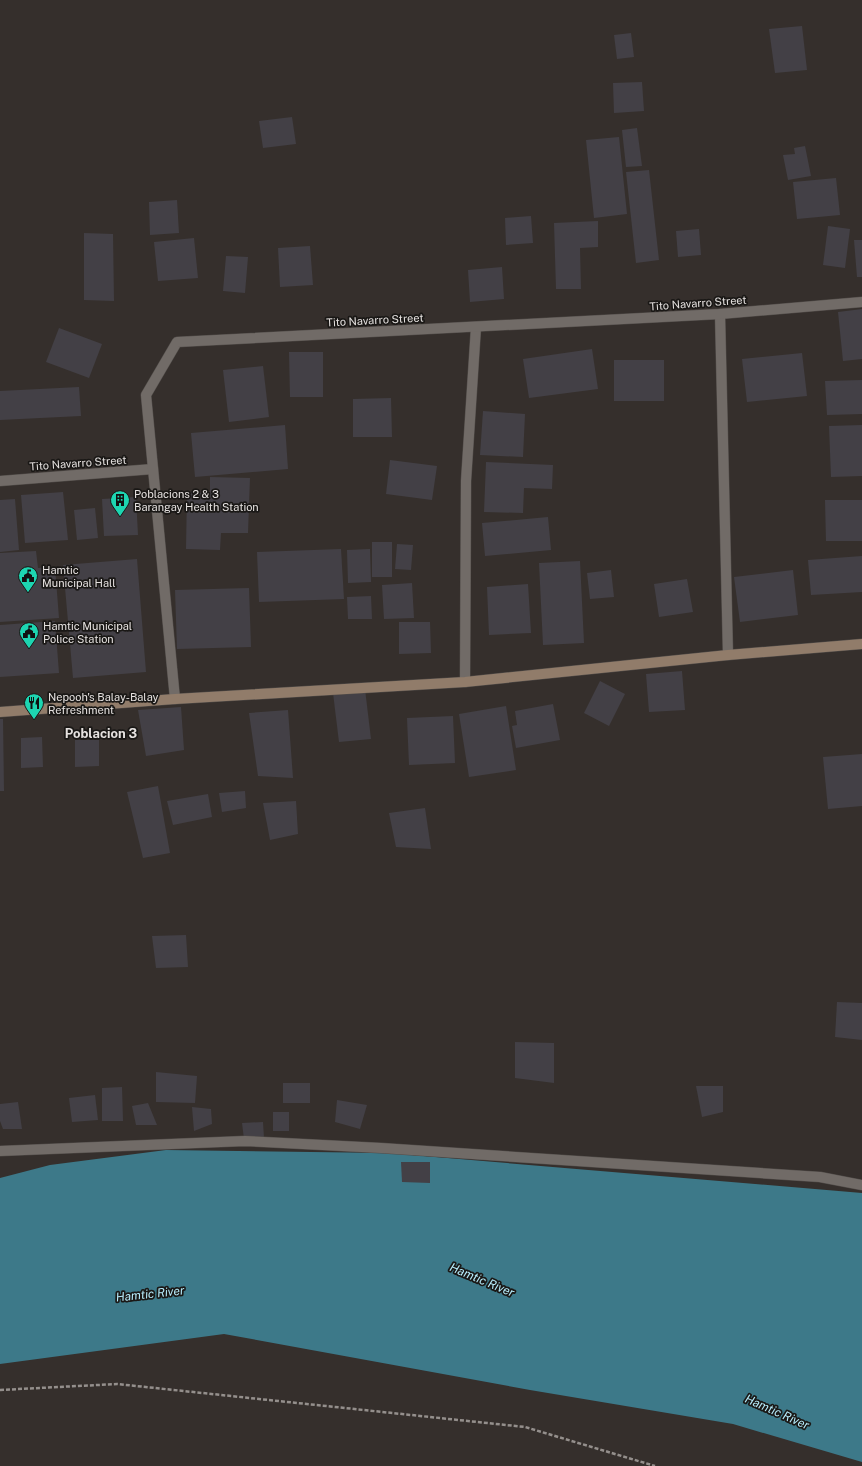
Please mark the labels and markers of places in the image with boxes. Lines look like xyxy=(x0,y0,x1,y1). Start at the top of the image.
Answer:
place label: Poblacions 2 & 3 Barangay Health Station xyxy=(134,488,259,513)
building icon: Poblacions 2 & 3 Barangay Health Station xyxy=(109,489,131,517)
place label: Hamtic Municipal Hall xyxy=(42,564,116,589)
public building icon: Hamtic Municipal Hall xyxy=(17,565,39,593)
place label: Hamtic Municipal Police Station xyxy=(43,620,132,645)
public building icon: Hamtic Municipal Police Station xyxy=(18,621,40,649)
place label: Nepooh's Balay-Balay Refreshment xyxy=(48,691,159,716)
restaurant icon: Nepooh's Balay-Balay Refreshment xyxy=(23,692,45,720)

